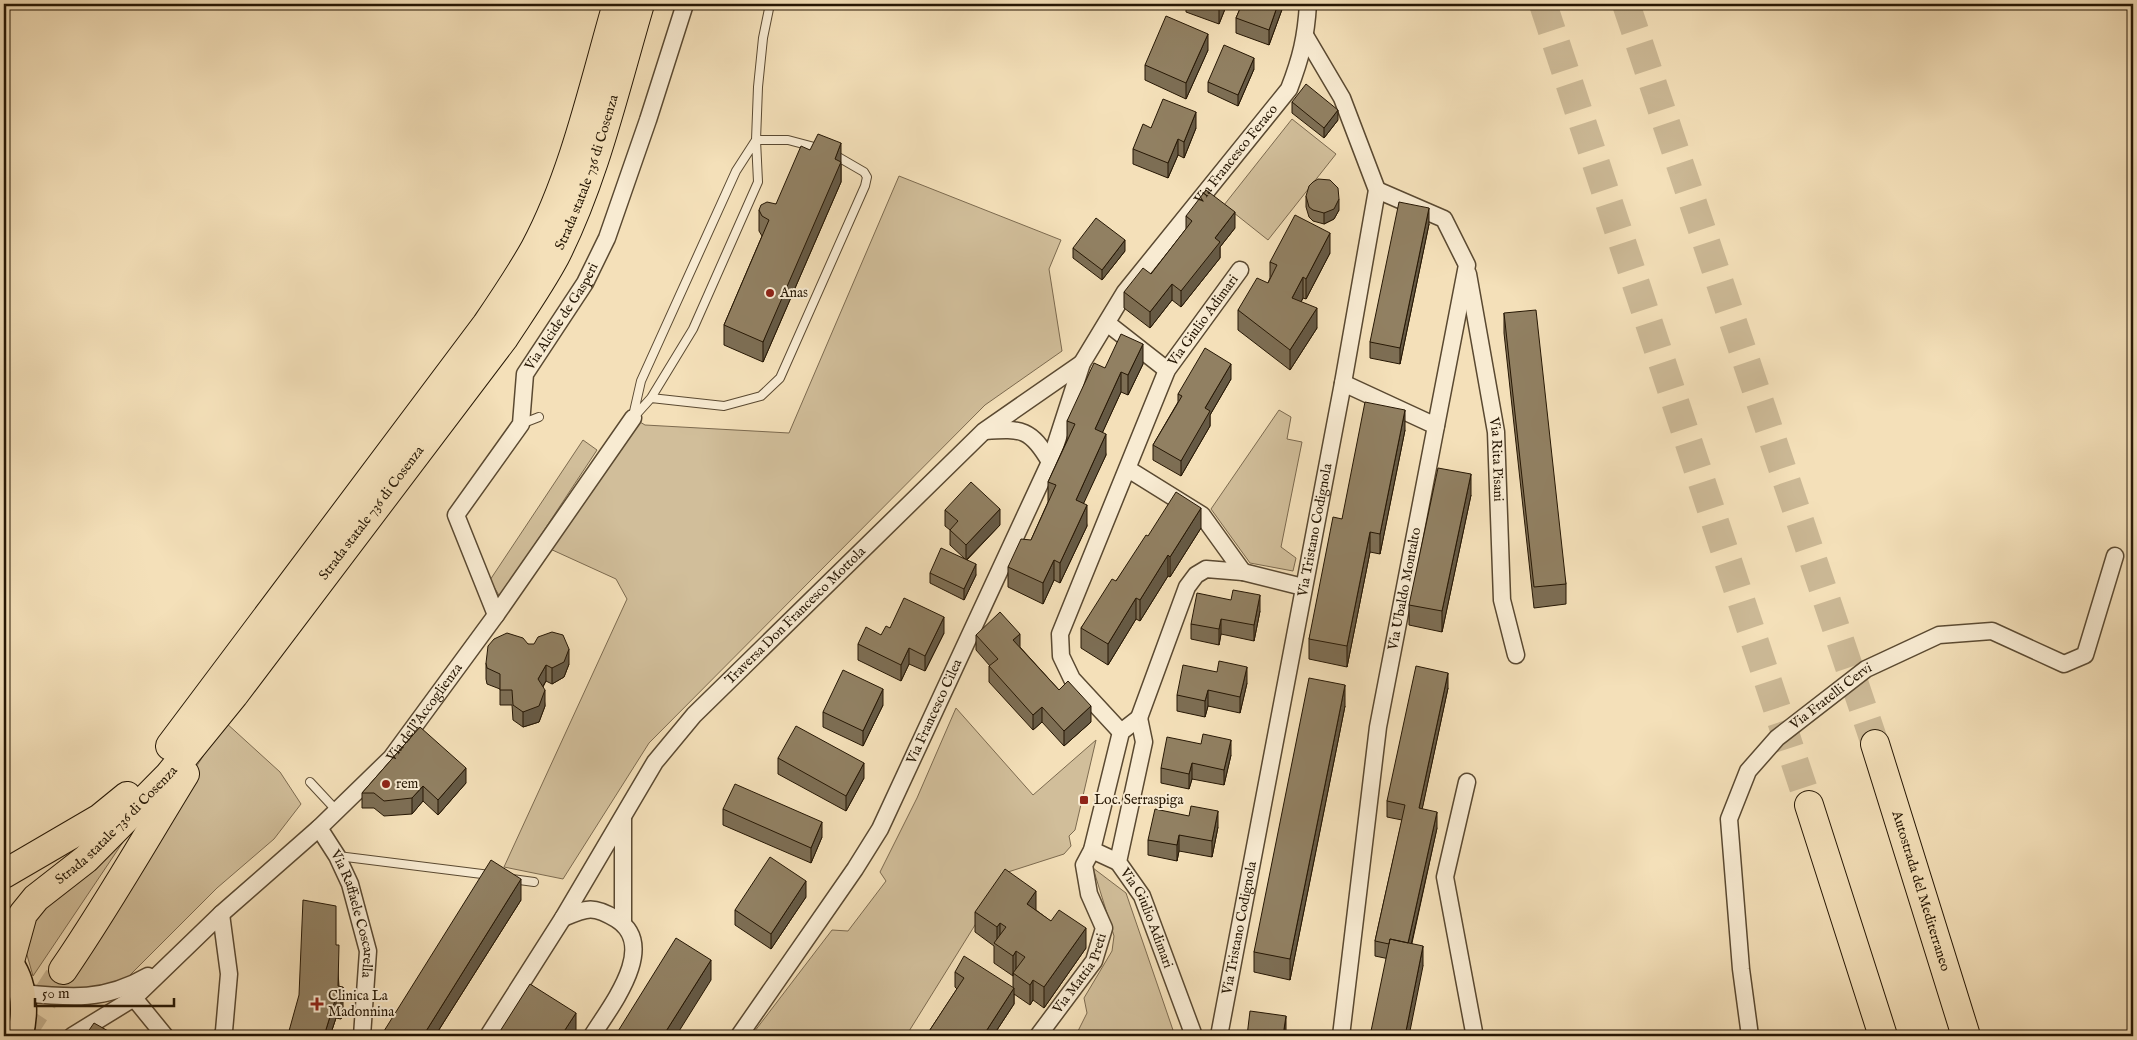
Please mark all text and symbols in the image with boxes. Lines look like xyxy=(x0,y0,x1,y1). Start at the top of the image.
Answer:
street label: Strada statale 736 di Cosenza xyxy=(551,92,623,253)
street label: Via Francesco Feraco xyxy=(1190,100,1282,209)
street label: Via Alcide de Gasperi xyxy=(520,260,603,375)
street label: Via Giulio Adimari xyxy=(1163,271,1243,370)
place label: Anas xyxy=(779,284,808,302)
marker: Anas xyxy=(764,287,776,299)
street label: Via Rita Pisani xyxy=(1484,415,1507,502)
street label: Strada statale 736 di Cosenza xyxy=(315,442,429,584)
street label: Via Tristano Codignola xyxy=(1293,461,1337,599)
street label: Via Ubaldo Montalto xyxy=(1384,525,1425,653)
street label: Traversa Don Francesco Mottola xyxy=(721,542,870,689)
street label: Via Francesco Cilea xyxy=(902,655,967,768)
street label: Via Fratelli Cervi xyxy=(1785,658,1875,734)
street label: Via dell'Accoglienza xyxy=(382,659,467,766)
street label: Strada statale 736 di Cosenza xyxy=(52,762,182,889)
place label: rem xyxy=(396,775,419,793)
marker: rem xyxy=(380,778,392,790)
place label: Loc. Serraspiga xyxy=(1094,791,1184,809)
marker: Loc. Serraspiga xyxy=(1078,794,1090,806)
street label: Autostrada del Mediterraneo xyxy=(1887,808,1954,974)
street label: Via Raffaele Coscarella xyxy=(326,846,377,979)
street label: Via Tristano Codignola xyxy=(1218,859,1261,997)
street label: Via Giulio Adimari xyxy=(1115,864,1177,971)
street label: Via Mattia Preti xyxy=(1048,931,1111,1018)
scale bar xyxy=(35,975,174,1007)
text: 50 m xyxy=(42,984,70,1003)
place label: Clinica La Madonnina xyxy=(328,987,395,1021)
marker: Clinica La Madonnina xyxy=(310,997,324,1011)

